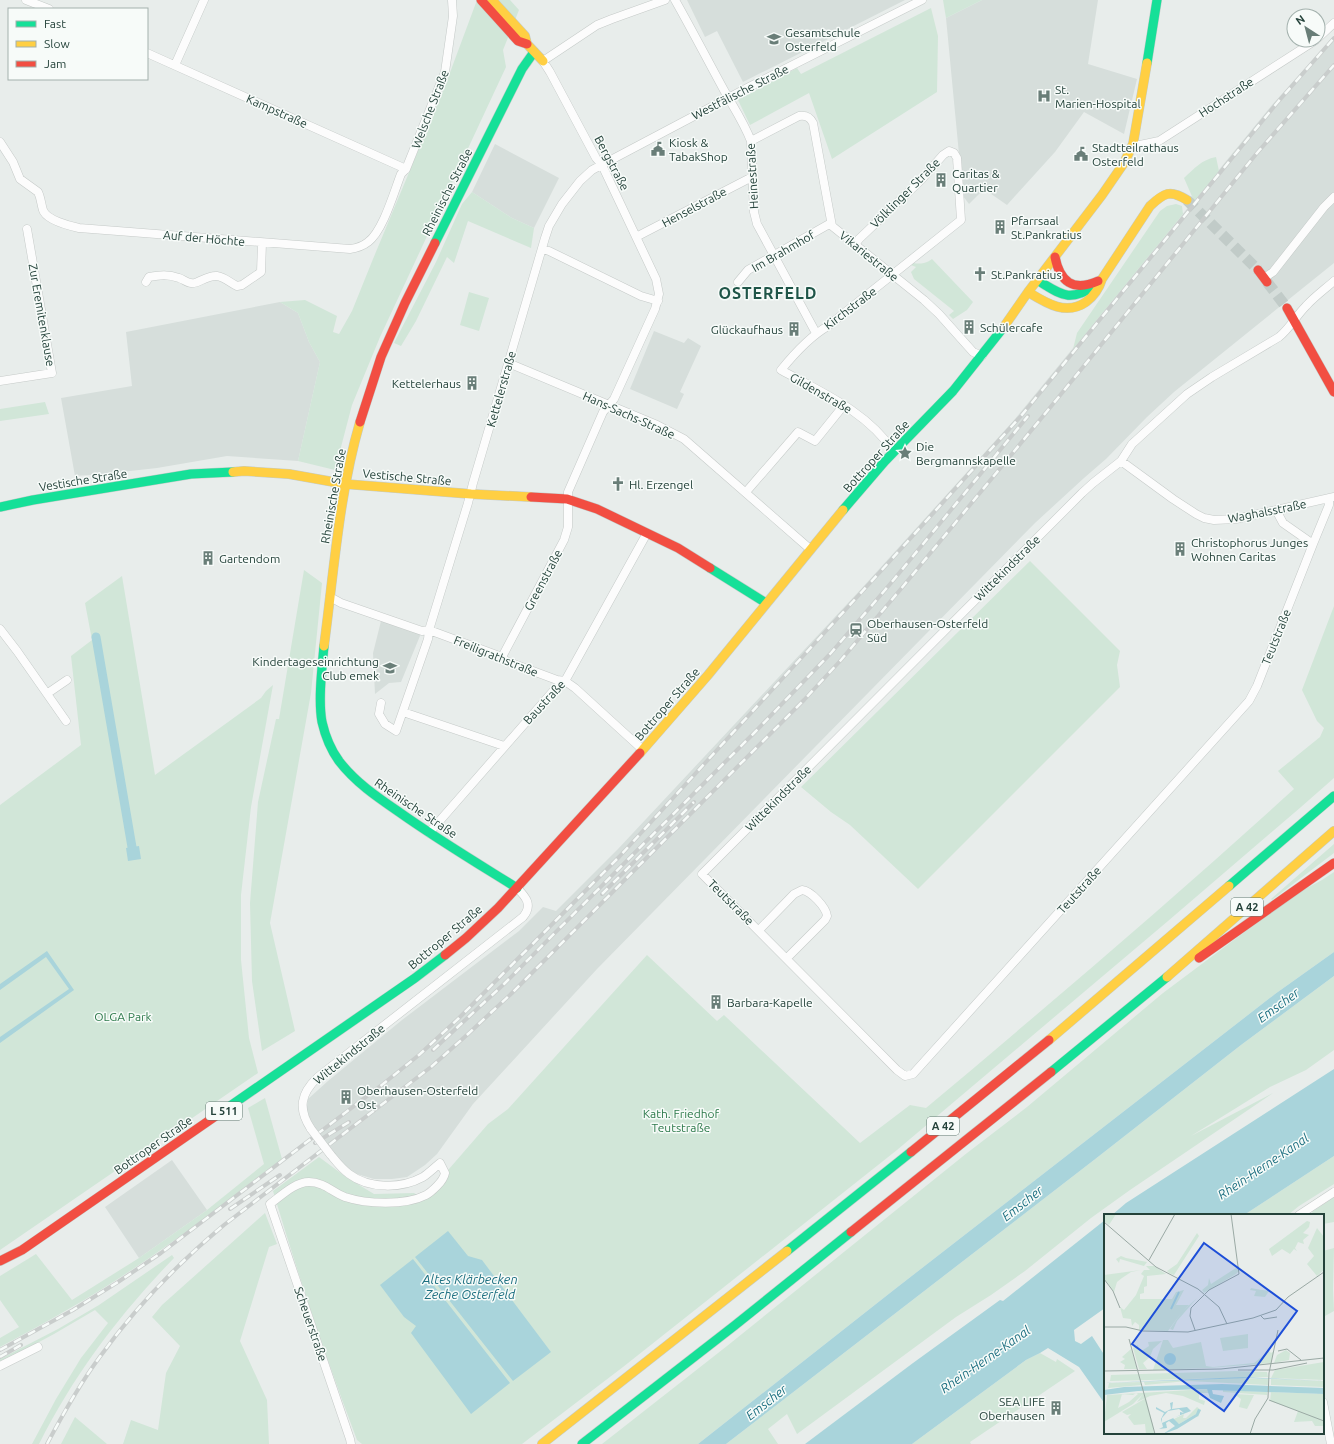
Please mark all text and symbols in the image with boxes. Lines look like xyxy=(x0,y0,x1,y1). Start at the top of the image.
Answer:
legend xyxy=(8,8,148,80)
north arrow xyxy=(1286,8,1326,48)
text: N xyxy=(1293,13,1307,27)
text: Fast xyxy=(44,17,66,30)
place label: Gesamtschule Osterfeld xyxy=(785,26,860,53)
school or university icon: Gesamtschule Osterfeld xyxy=(766,31,782,47)
text: Slow xyxy=(44,37,70,50)
text: Jam xyxy=(44,57,66,70)
street label: Westfälische Straße xyxy=(689,62,791,122)
street label: Welsche Straße xyxy=(409,68,451,150)
street label: Hochstraße xyxy=(1196,75,1256,119)
place label: St. Marien-Hospital xyxy=(1055,83,1141,110)
hospital icon: St. Marien-Hospital xyxy=(1036,88,1052,104)
street label: Kampstraße xyxy=(245,92,309,130)
street label: Bergstraße xyxy=(592,133,632,193)
place label: Kiosk & TabakShop xyxy=(669,136,728,163)
public building icon: Kiosk & TabakShop xyxy=(650,141,666,157)
place label: Stadtteilrathaus Osterfeld xyxy=(1092,141,1179,168)
street label: Heinestraße xyxy=(744,143,760,209)
street label: Rheinische Straße xyxy=(419,146,475,238)
public building icon: Stadtteilrathaus Osterfeld xyxy=(1073,146,1089,162)
street label: Völklinger Straße xyxy=(868,156,942,230)
place label: Caritas & Quartier xyxy=(952,167,1000,194)
building icon: Caritas & Quartier xyxy=(933,172,949,188)
street label: Henselstraße xyxy=(659,185,729,229)
place label: Pfarrsaal St.Pankratius xyxy=(1011,214,1082,241)
building icon: Pfarrsaal St.Pankratius xyxy=(992,219,1008,235)
street label: Auf der Höchte xyxy=(163,228,245,248)
street label: Im Brahmhof xyxy=(749,228,817,274)
street label: Vikariestraße xyxy=(837,228,901,284)
street label: Zur Eremitenklause xyxy=(27,263,57,367)
church icon: St.Pankratius xyxy=(972,266,988,282)
place label: St.Pankratius xyxy=(991,268,1062,281)
district label: OSTERFELD xyxy=(718,284,818,302)
street label: Kirchstraße xyxy=(821,284,879,332)
building icon: Schülercafe xyxy=(961,319,977,335)
building icon: Glückaufhaus xyxy=(786,321,802,337)
place label: Schülercafe xyxy=(980,321,1043,334)
place label: Glückaufhaus xyxy=(711,323,783,336)
street label: Kettelerstraße xyxy=(484,349,518,429)
street label: Gildenstraße xyxy=(788,370,854,416)
building icon: Kettelerhaus xyxy=(464,375,480,391)
place label: Kettelerhaus xyxy=(392,377,461,390)
street label: Hans-Sachs-Straße xyxy=(581,389,677,441)
street label: Bottroper Straße xyxy=(840,417,912,495)
place label: Die Bergmannskapelle xyxy=(916,440,1016,467)
place icon: Die Bergmannskapelle xyxy=(897,445,913,461)
street label: Rheinische Straße xyxy=(318,447,348,545)
street label: Vestische Straße xyxy=(38,467,128,493)
street label: Vestische Straße xyxy=(362,467,452,487)
church icon: Hl. Erzengel xyxy=(610,476,626,492)
place label: Hl. Erzengel xyxy=(629,478,693,491)
street label: Waghalsstraße xyxy=(1227,497,1307,525)
street label: Wittekindstraße xyxy=(971,532,1043,604)
place label: Christophorus Junges Wohnen Caritas xyxy=(1191,536,1308,563)
building icon: Christophorus Junges Wohnen Caritas xyxy=(1172,541,1188,557)
street label: Greenstraße xyxy=(522,547,564,613)
building icon: Gartendom xyxy=(200,550,216,566)
place label: Gartendom xyxy=(219,552,280,565)
street label: Teutstraße xyxy=(1259,607,1293,667)
place label: Oberhausen-Osterfeld Süd xyxy=(867,617,988,644)
station icon: Oberhausen-Osterfeld Süd xyxy=(848,622,864,638)
street label: Freiligrathstraße xyxy=(452,633,540,679)
place label: Kindertageseinrichtung Club emek xyxy=(252,655,379,682)
school or university icon: Kindertageseinrichtung Club emek xyxy=(382,660,398,676)
street label: Bottroper Straße xyxy=(632,665,702,743)
street label: Baustraße xyxy=(520,677,568,727)
street label: Wittekindstraße xyxy=(742,762,814,834)
street label: Rheinische Straße xyxy=(372,776,460,840)
street label: Teutstraße xyxy=(1055,864,1103,916)
street label: Teutstraße xyxy=(706,877,756,927)
road number: A 42 xyxy=(1231,898,1263,916)
street label: Bottroper Straße xyxy=(406,902,484,972)
water label: Emscher xyxy=(1254,985,1302,1025)
building icon: Barbara-Kapelle xyxy=(708,994,724,1010)
place label: Barbara-Kapelle xyxy=(727,996,813,1009)
park label: OLGA Park xyxy=(94,1010,152,1023)
street label: Wittekindstraße xyxy=(311,1021,387,1087)
place label: Oberhausen-Osterfeld Ost xyxy=(357,1084,478,1111)
building icon: Oberhausen-Osterfeld Ost xyxy=(338,1089,354,1105)
road number: L 511 xyxy=(206,1102,242,1120)
park label: Kath. Friedhof Teutstraße xyxy=(643,1107,720,1134)
street label: Bottroper Straße xyxy=(112,1113,194,1177)
road number: A 42 xyxy=(927,1117,959,1135)
water label: Rhein-Herne-Kanal xyxy=(1215,1130,1311,1202)
water label: Emscher xyxy=(999,1182,1046,1223)
inset map xyxy=(1104,1214,1324,1434)
water label: Altes Klärbecken Zeche Osterfeld xyxy=(421,1272,518,1302)
street label: Scheuerstraße xyxy=(292,1285,330,1363)
water label: Rhein-Herne-Kanal xyxy=(937,1323,1033,1395)
water label: Emscher xyxy=(743,1381,790,1422)
place label: SEA LIFE Oberhausen xyxy=(979,1395,1045,1422)
building icon: SEA LIFE Oberhausen xyxy=(1048,1400,1064,1416)

